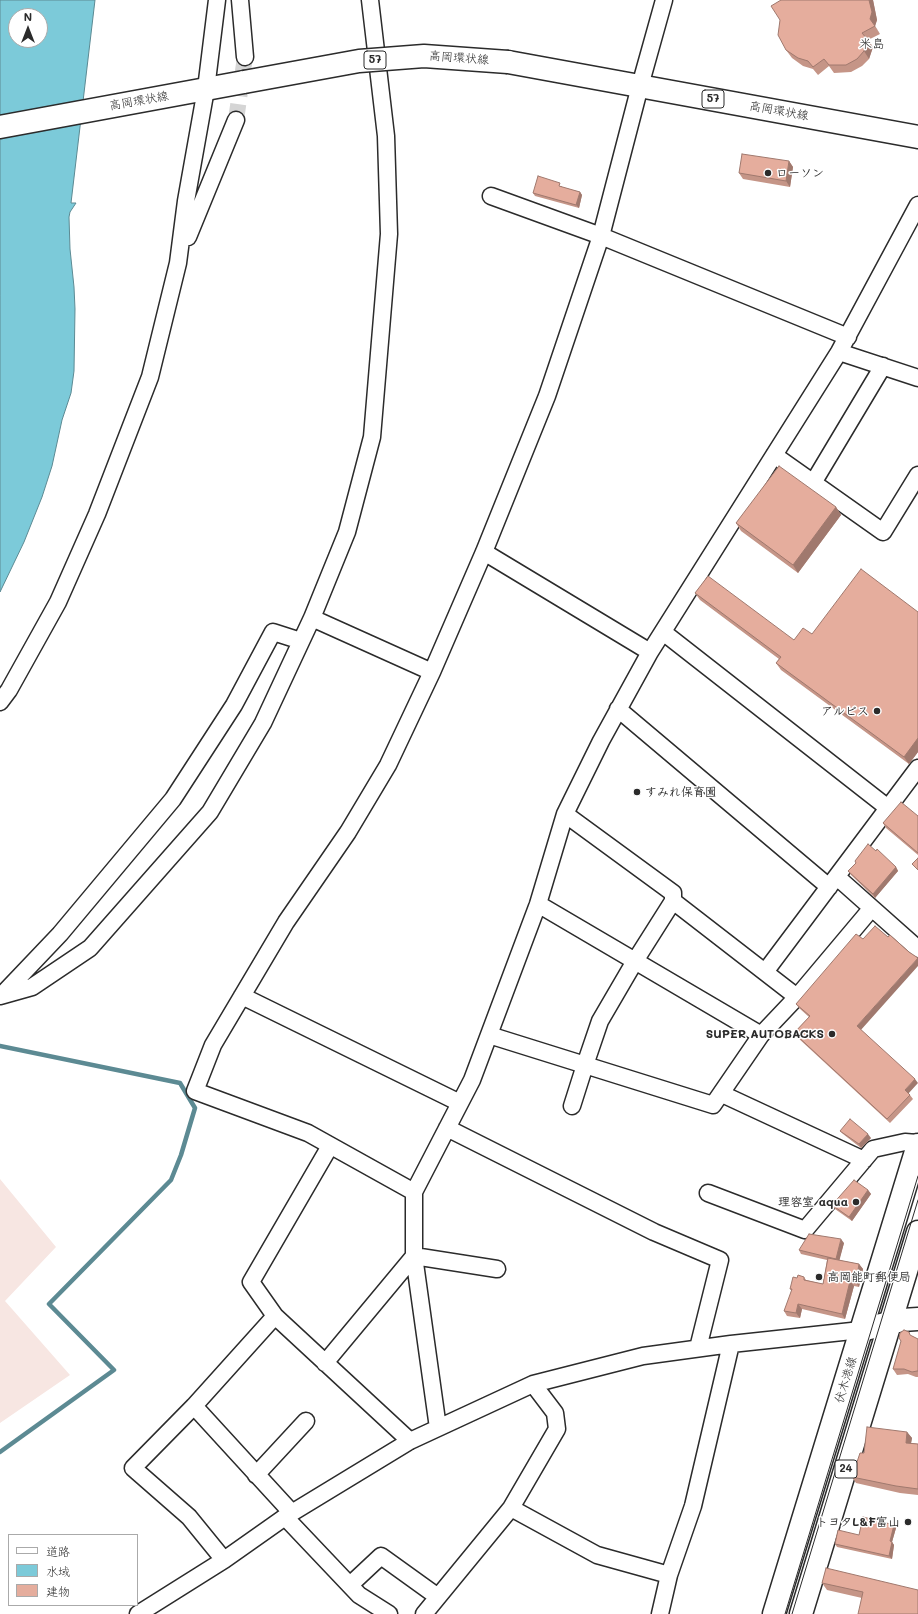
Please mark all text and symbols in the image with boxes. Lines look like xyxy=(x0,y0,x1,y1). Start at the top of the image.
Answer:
north arrow xyxy=(8,8,48,48)
text: N xyxy=(24,9,32,24)
district label: 米島 xyxy=(859,36,885,52)
street label: 高岡環状線 xyxy=(429,49,489,67)
road number: 57 xyxy=(364,51,386,69)
street label: 高岡環状線 xyxy=(108,89,170,113)
road number: 57 xyxy=(702,90,724,108)
street label: 高岡環状線 xyxy=(748,99,810,123)
place label: ローソン xyxy=(776,166,824,180)
marker: ローソン xyxy=(763,168,773,178)
place label: アルビス xyxy=(821,704,869,718)
marker: アルビス xyxy=(872,706,882,716)
place label: すみれ保育園 xyxy=(645,785,717,799)
marker: すみれ保育園 xyxy=(632,787,642,797)
place label: SUPER AUTOBACKS xyxy=(706,1027,824,1041)
marker: SUPER AUTOBACKS xyxy=(827,1029,837,1039)
place label: 理容室 aqua xyxy=(778,1195,848,1209)
marker: 理容室 aqua xyxy=(851,1197,861,1207)
place label: 高岡能町郵便局 xyxy=(827,1270,911,1284)
marker: 高岡能町郵便局 xyxy=(814,1272,824,1282)
street label: 伏木港線 xyxy=(832,1355,860,1405)
road number: 24 xyxy=(835,1460,857,1478)
place label: トヨタL&F富山 xyxy=(816,1515,900,1529)
marker: トヨタL&F富山 xyxy=(903,1517,913,1527)
legend xyxy=(8,1534,138,1606)
text: 道路 xyxy=(46,1543,70,1559)
text: 水域 xyxy=(46,1563,70,1579)
text: 建物 xyxy=(46,1583,70,1599)

